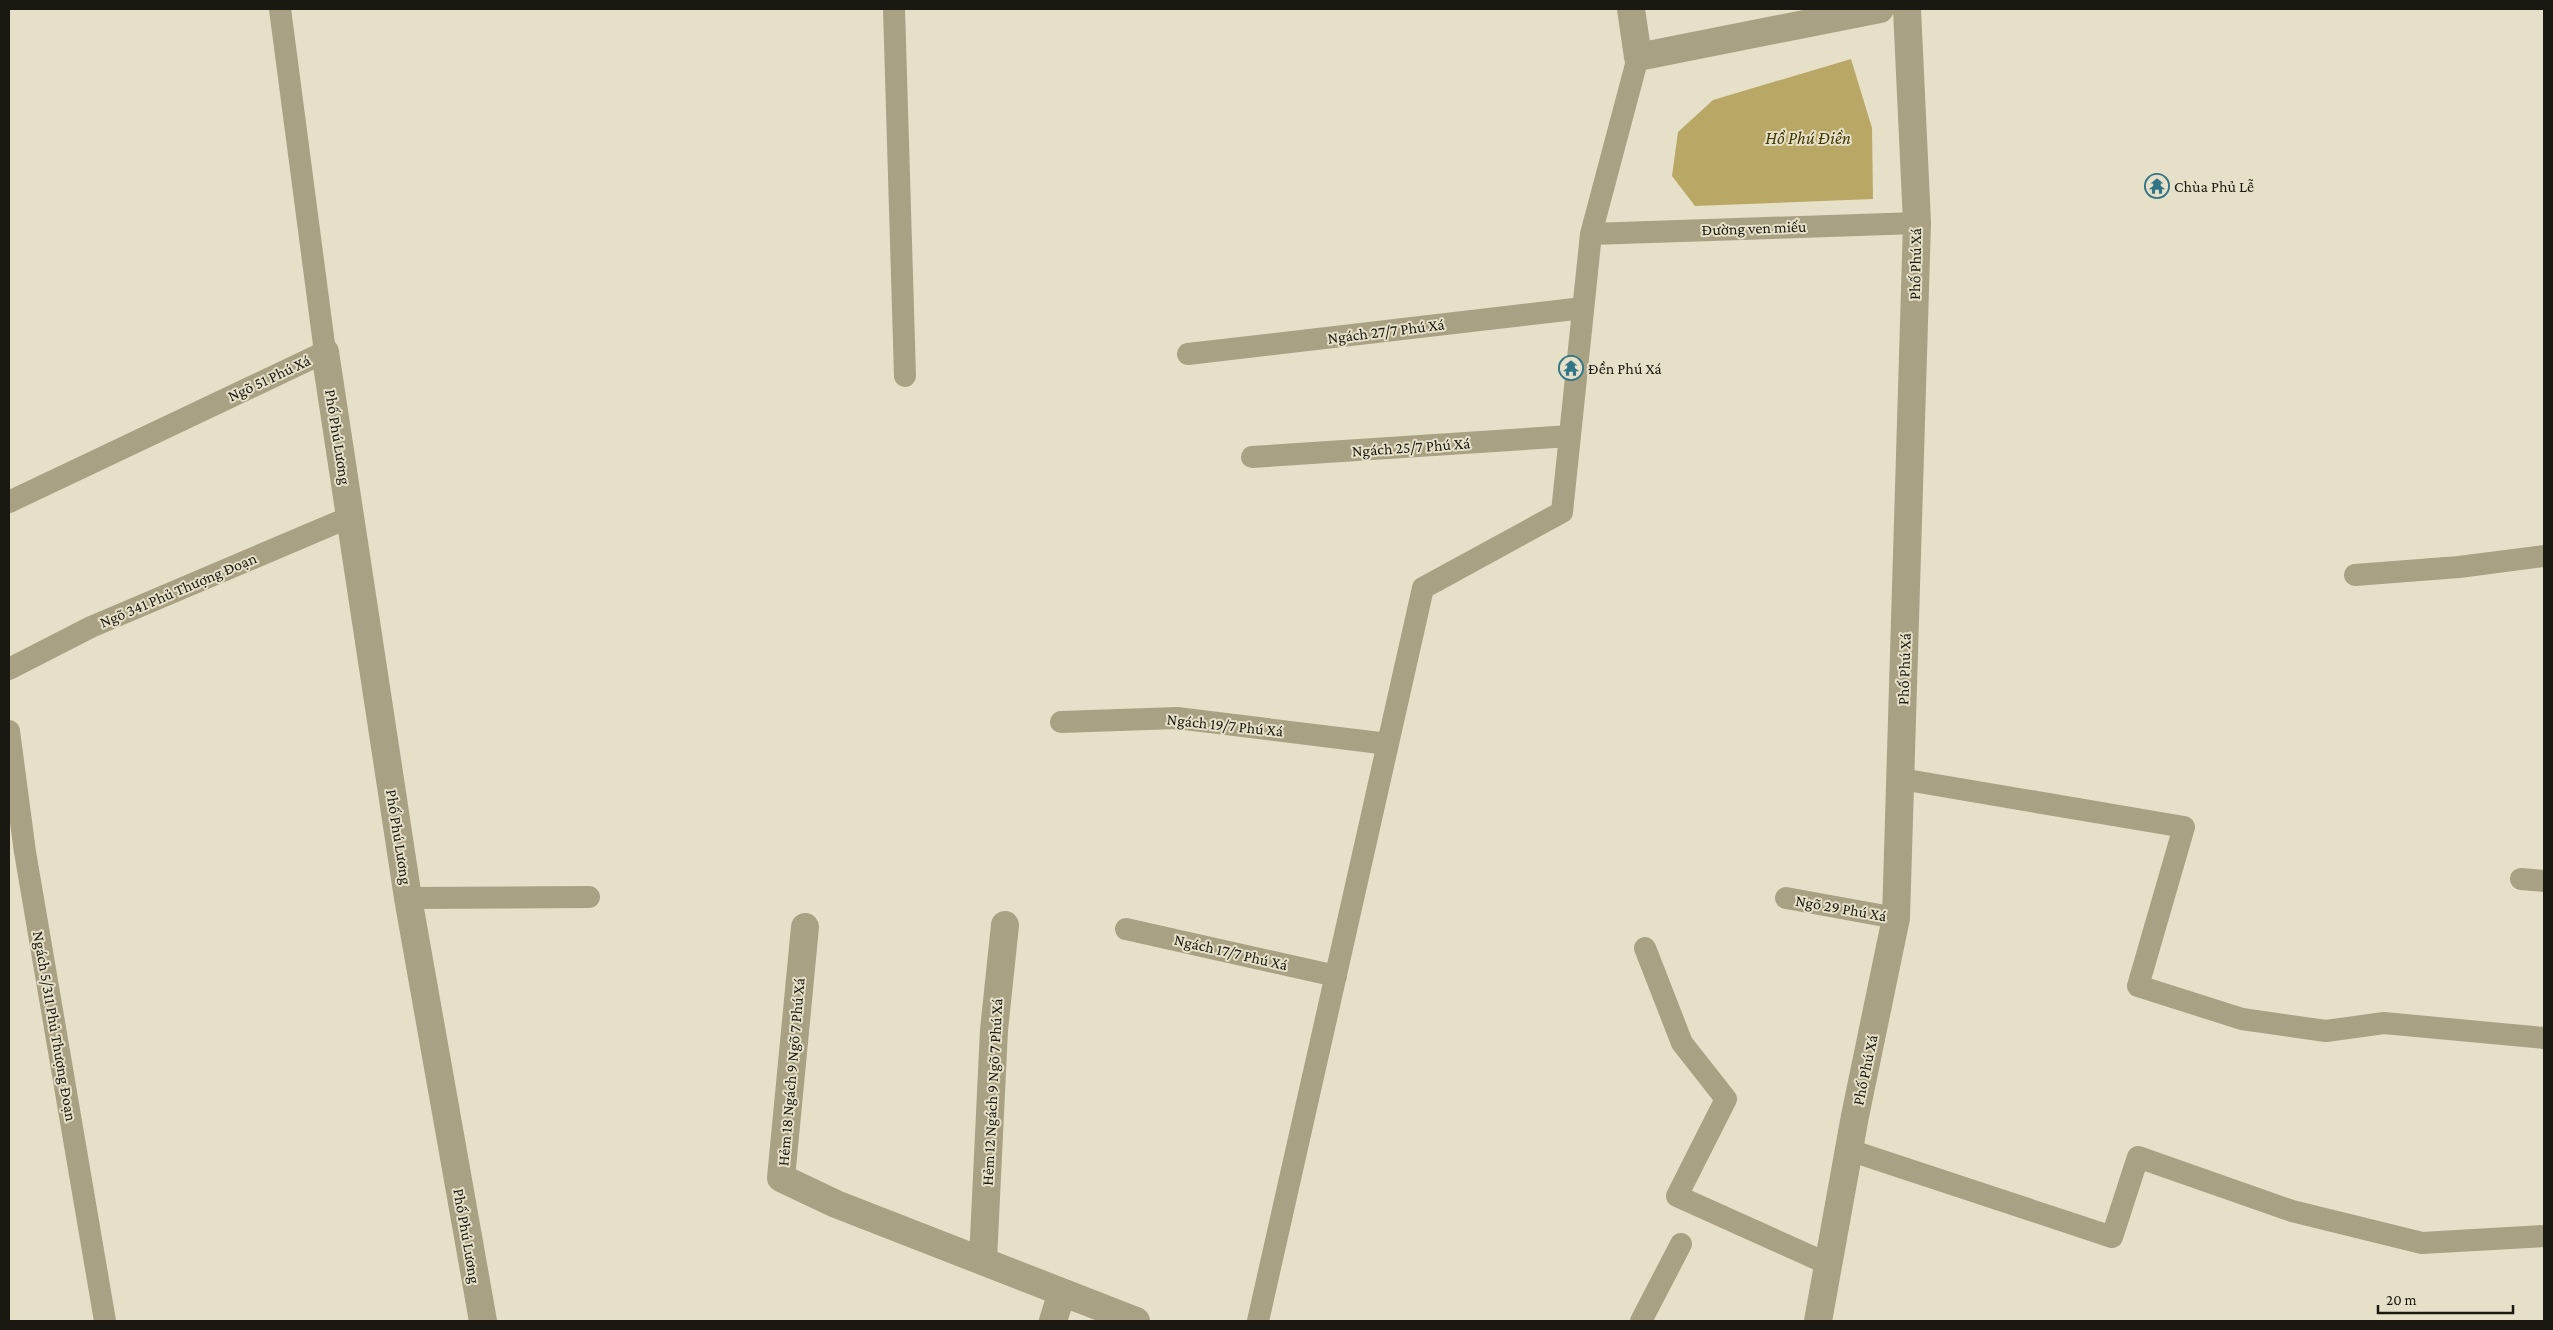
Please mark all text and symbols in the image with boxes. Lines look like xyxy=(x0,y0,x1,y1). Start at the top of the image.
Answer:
water label: Hồ Phú Điền xyxy=(1765,128,1851,148)
temple icon: Chùa Phủ Lễ xyxy=(2144,173,2170,199)
place label: Chùa Phủ Lễ xyxy=(2174,178,2254,195)
street label: Đường ven miếu xyxy=(1701,218,1807,239)
street label: Phố Phú Xá xyxy=(1906,227,1924,300)
street label: Ngách 27/7 Phú Xá xyxy=(1326,315,1446,348)
street label: Ngõ 51 Phú Xá xyxy=(225,351,314,405)
temple icon: Đền Phú Xá xyxy=(1558,355,1584,381)
place label: Đền Phú Xá xyxy=(1588,360,1662,377)
street label: Phố Phú Lương xyxy=(321,388,354,486)
street label: Ngách 25/7 Phú Xá xyxy=(1351,434,1471,461)
street label: Ngõ 341 Phủ Thượng Đoạn xyxy=(97,549,260,632)
street label: Phố Phú Xá xyxy=(1894,632,1914,705)
street label: Ngách 19/7 Phú Xá xyxy=(1166,710,1285,741)
street label: Phố Phú Lương xyxy=(382,788,415,886)
street label: Ngõ 29 Phú Xá xyxy=(1794,892,1888,925)
street label: Ngách 5/311 Phủ Thượng Đoạn xyxy=(29,930,80,1123)
street label: Ngách 17/7 Phú Xá xyxy=(1172,931,1290,974)
street label: Hẻm 18 Ngách 9 Ngõ 7 Phú Xá xyxy=(774,977,809,1167)
street label: Hẻm 12 Ngách 9 Ngõ 7 Phú Xá xyxy=(979,997,1006,1186)
street label: Phố Phú Xá xyxy=(1849,1032,1881,1107)
street label: Phố Phú Lương xyxy=(449,1187,484,1285)
scale bar xyxy=(2378,1282,2513,1314)
text: 20 m xyxy=(2386,1292,2417,1308)

